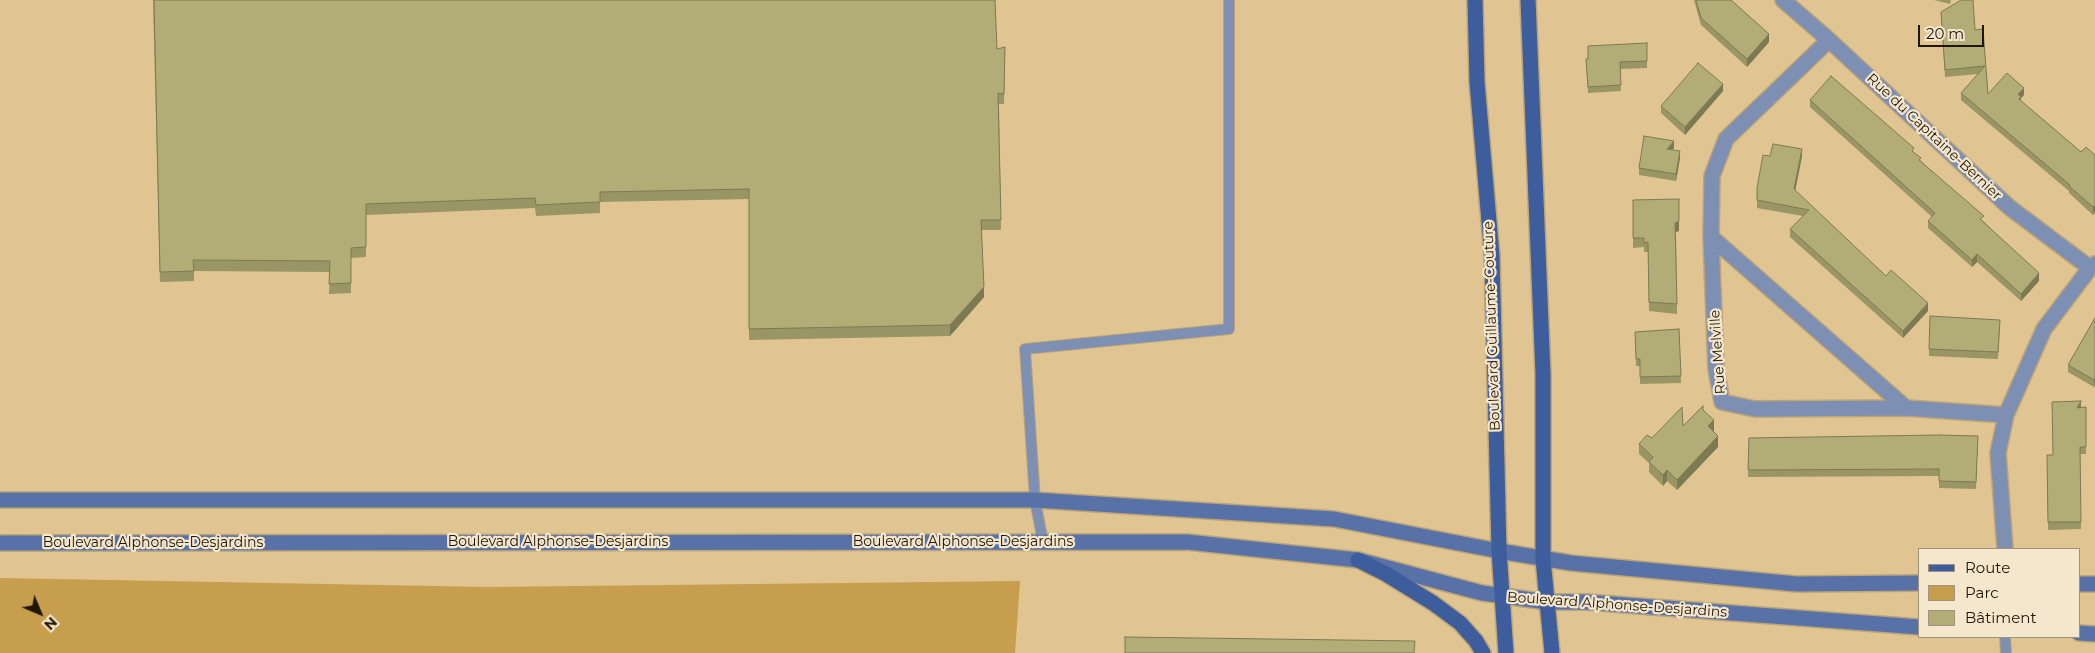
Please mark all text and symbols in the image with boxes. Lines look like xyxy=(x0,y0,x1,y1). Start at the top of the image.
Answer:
scale bar xyxy=(1920,15,1986,47)
text: 20 m xyxy=(1926,24,1964,43)
street label: Rue du Capitaine-Bernier xyxy=(1863,70,2005,204)
street label: Boulevard Guillaume-Couture xyxy=(1480,221,1504,431)
street label: Rue Melville xyxy=(1707,309,1729,395)
street label: Boulevard Alphonse-Desjardins xyxy=(448,534,668,550)
street label: Boulevard Alphonse-Desjardins xyxy=(853,534,1073,550)
street label: Boulevard Alphonse-Desjardins xyxy=(43,535,263,551)
legend xyxy=(1918,548,2080,638)
text: Route xyxy=(1965,558,2010,577)
text: Parc xyxy=(1965,583,1999,602)
north arrow xyxy=(15,588,65,638)
street label: Boulevard Alphonse-Desjardins xyxy=(1506,589,1728,621)
text: Bâtiment xyxy=(1965,608,2037,627)
text: N xyxy=(40,613,61,634)

